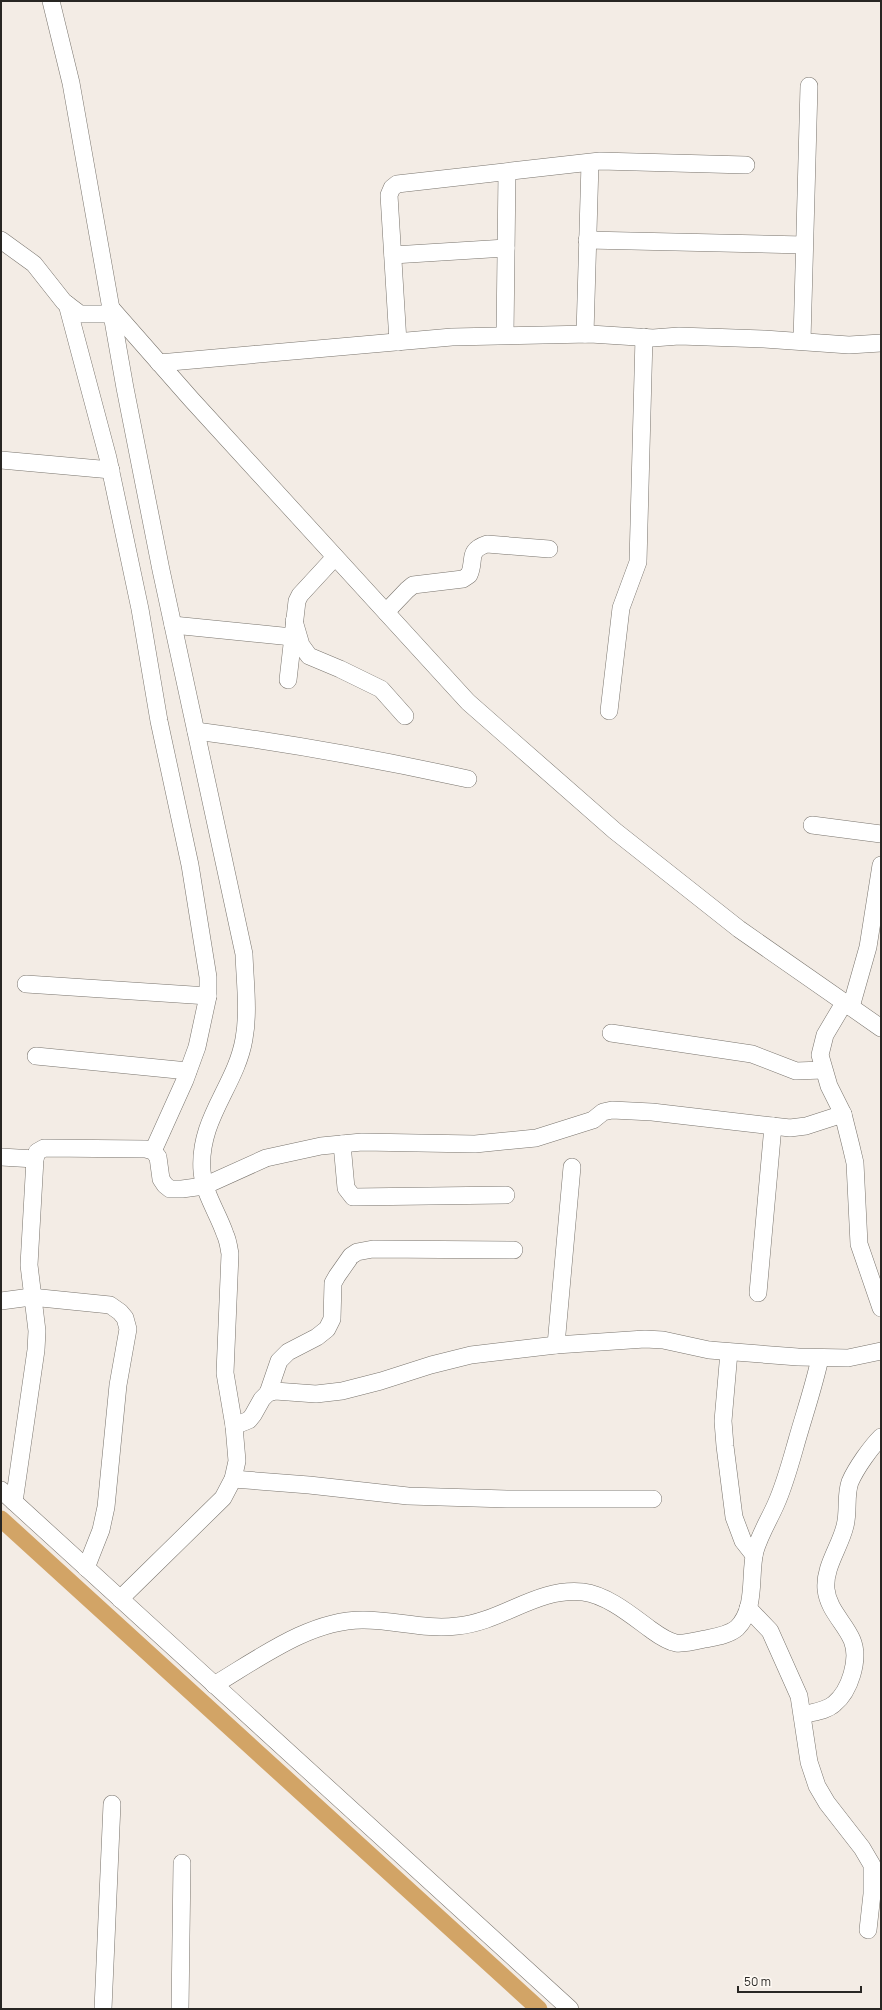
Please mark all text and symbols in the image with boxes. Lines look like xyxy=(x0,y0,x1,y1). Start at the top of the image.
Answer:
scale bar xyxy=(738,1968,861,1994)
text: 50 m xyxy=(744,1973,771,1990)

